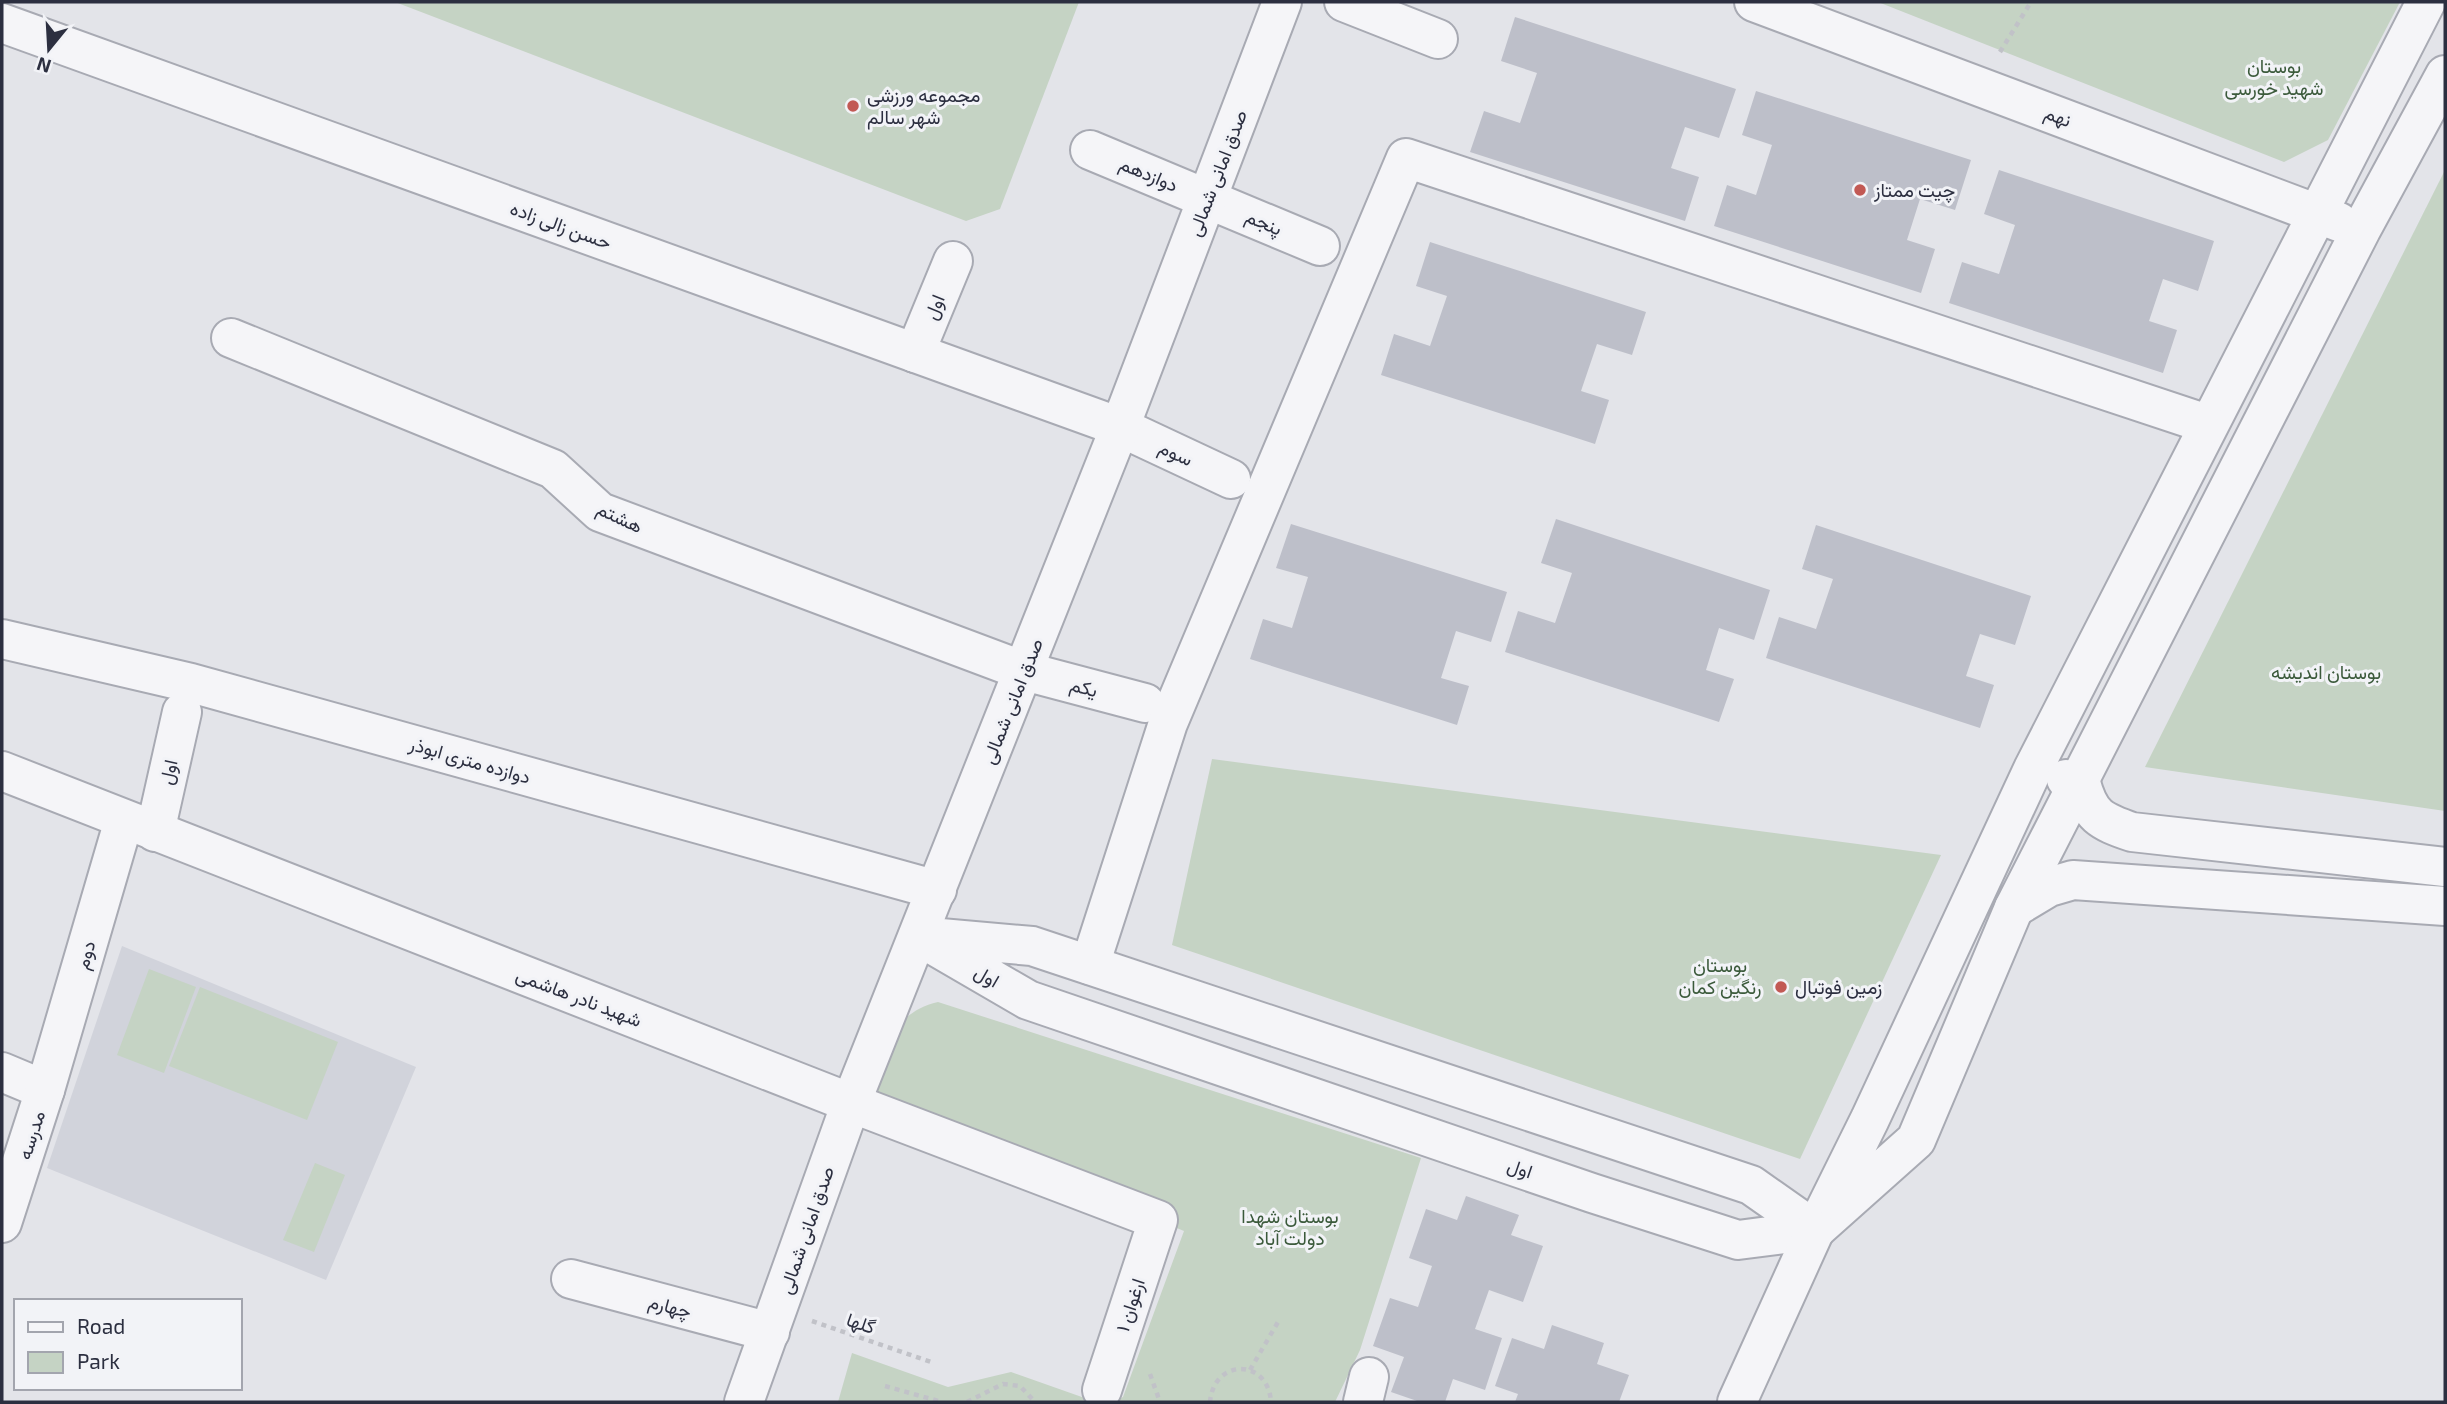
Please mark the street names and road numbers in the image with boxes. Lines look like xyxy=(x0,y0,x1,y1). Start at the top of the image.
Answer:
street label: نهم xyxy=(2041,100,2075,133)
street label: صدق امانی شمالی xyxy=(1182,106,1252,240)
street label: دوازدهم xyxy=(1116,151,1182,198)
street label: حسن زالی زاده xyxy=(507,196,615,254)
street label: پنجم xyxy=(1241,204,1286,242)
street label: اول xyxy=(918,291,950,323)
street label: سوم xyxy=(1155,435,1197,472)
street label: هشتم xyxy=(593,496,647,539)
street label: صدق امانی شمالی xyxy=(976,635,1048,767)
street label: یکم xyxy=(1067,672,1100,703)
street label: دوازده متری ابوذر xyxy=(406,731,533,789)
street label: اول xyxy=(153,757,183,787)
street label: دوم xyxy=(69,938,101,972)
street label: اول xyxy=(970,959,1004,993)
street label: شهید نادر هاشمی xyxy=(513,962,645,1032)
street label: مدرسه xyxy=(12,1107,50,1163)
street label: اول xyxy=(1504,1153,1536,1183)
street label: صدق امانی شمالی xyxy=(773,1163,839,1297)
street label: ارغوان ۱ xyxy=(1110,1275,1150,1335)
street label: چهارم xyxy=(645,1289,694,1325)
street label: گلها xyxy=(843,1307,879,1339)

